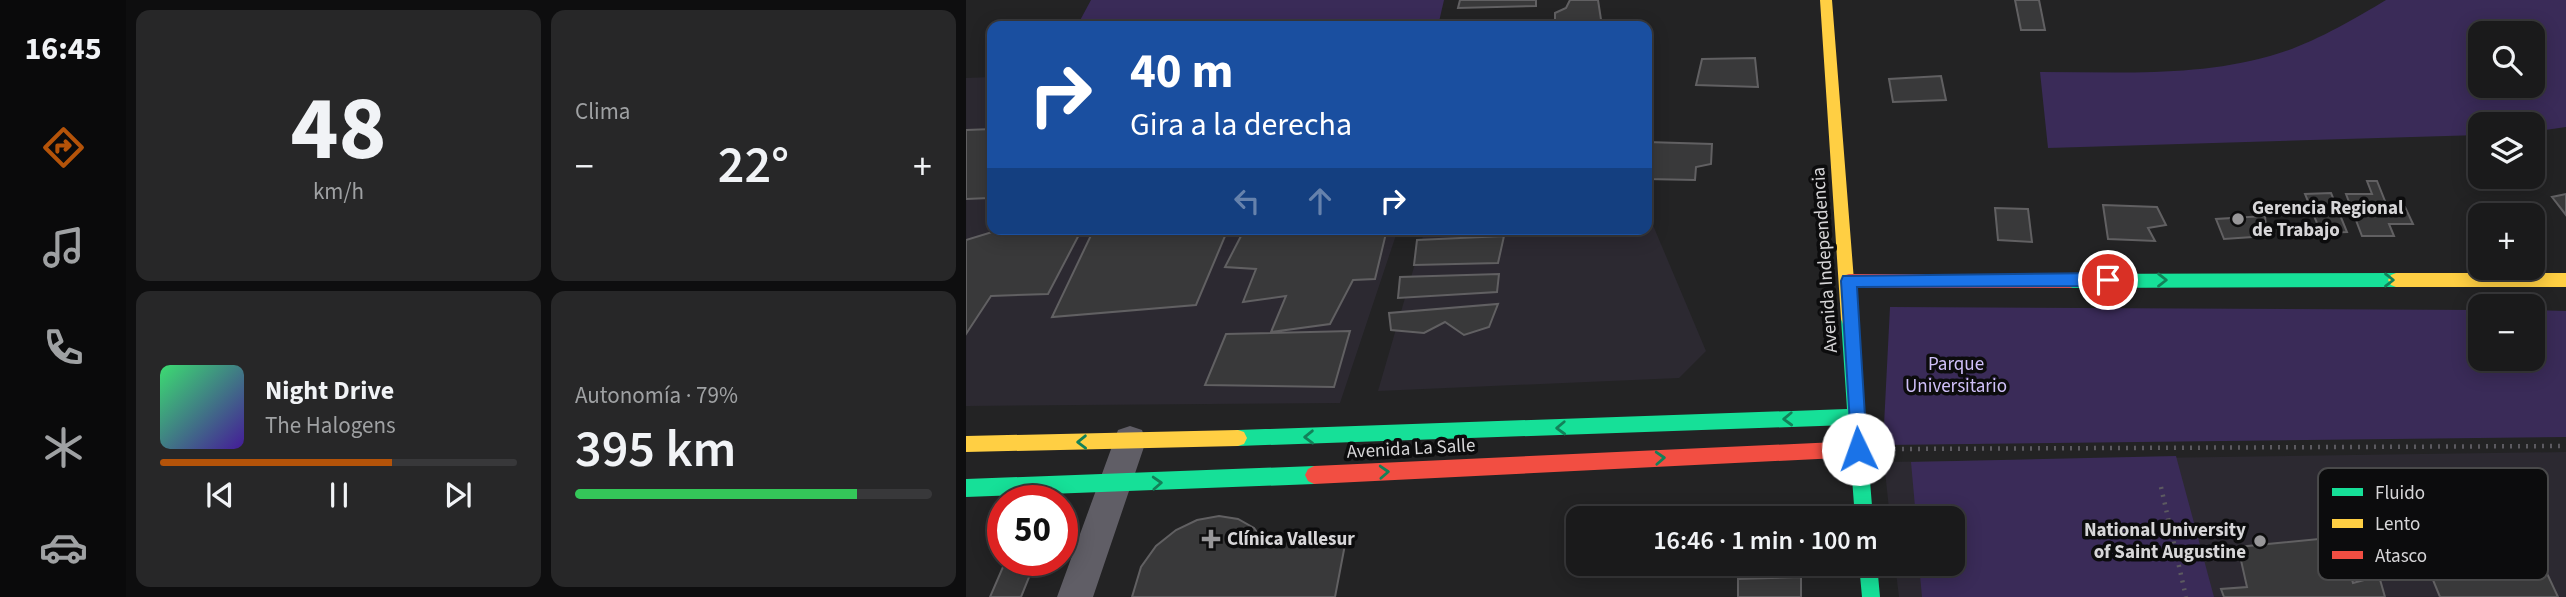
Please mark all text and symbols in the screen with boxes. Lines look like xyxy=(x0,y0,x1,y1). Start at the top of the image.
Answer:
map controls xyxy=(2468,21,2545,371)
button: search xyxy=(2468,21,2545,98)
text: 16:45 xyxy=(24,26,102,72)
text: 40 m xyxy=(1130,37,1234,107)
icon: right xyxy=(1015,49,1106,140)
text: 48 xyxy=(290,65,387,194)
text: Clima xyxy=(575,95,630,128)
text: Gira a la derecha xyxy=(1130,102,1352,148)
button: layers xyxy=(2468,112,2545,189)
icon: directions xyxy=(39,123,88,172)
text: 22° xyxy=(718,129,789,203)
text: − xyxy=(575,140,594,194)
text: + xyxy=(913,140,932,194)
street label: Avenida Independencia xyxy=(1805,166,1845,354)
text: km/h xyxy=(313,175,364,208)
icon: left xyxy=(1228,182,1266,220)
icon: ahead xyxy=(1301,182,1339,220)
icon: right xyxy=(1374,182,1412,220)
place label: Gerencia Regional de Trabajo xyxy=(2252,195,2404,244)
button: + xyxy=(2468,203,2545,280)
marker: Gerencia Regional de Trabajo xyxy=(2230,211,2246,227)
icon: music xyxy=(39,223,88,272)
pin xyxy=(2078,250,2138,310)
icon: arrive xyxy=(2089,261,2127,299)
one-way arrow xyxy=(2157,272,2168,288)
one-way arrow xyxy=(2385,272,2395,288)
button: − xyxy=(2468,294,2545,371)
icon: phone xyxy=(39,323,88,372)
park label: Parque Universitario xyxy=(1905,351,2007,400)
text: Night Drive xyxy=(265,372,394,409)
text: Autonomía · 79% xyxy=(575,379,738,412)
text: The Halogens xyxy=(265,409,396,442)
one-way arrow xyxy=(1783,412,1794,427)
position arrow xyxy=(1821,412,1895,486)
text: 395 km xyxy=(575,413,736,487)
one-way arrow xyxy=(1555,420,1566,435)
icon: climate xyxy=(39,423,88,472)
one-way arrow xyxy=(1304,429,1315,444)
street label: Avenida La Salle xyxy=(1346,432,1476,466)
one-way arrow xyxy=(1076,434,1087,449)
one-way arrow xyxy=(1655,451,1666,466)
one-way arrow xyxy=(1379,464,1390,479)
legend xyxy=(2318,468,2548,580)
icon: previous xyxy=(201,476,239,514)
icon: pause xyxy=(320,476,358,514)
icon: next xyxy=(439,476,477,514)
one-way arrow xyxy=(1151,476,1162,491)
text: Fluido xyxy=(2375,480,2425,507)
speed limit sign: 50 xyxy=(987,485,1078,576)
text: Lento xyxy=(2375,511,2420,538)
place label: National University of Saint Augustine xyxy=(2084,517,2246,566)
text: 16:46 · 1 min · 100 m xyxy=(1653,522,1878,559)
icon: car xyxy=(39,523,88,572)
place label: Clínica Vallesur xyxy=(1227,526,1355,553)
marker: Clínica Vallesur xyxy=(1201,529,1221,549)
marker: National University of Saint Augustine xyxy=(2252,533,2268,549)
text: Atasco xyxy=(2375,543,2427,570)

